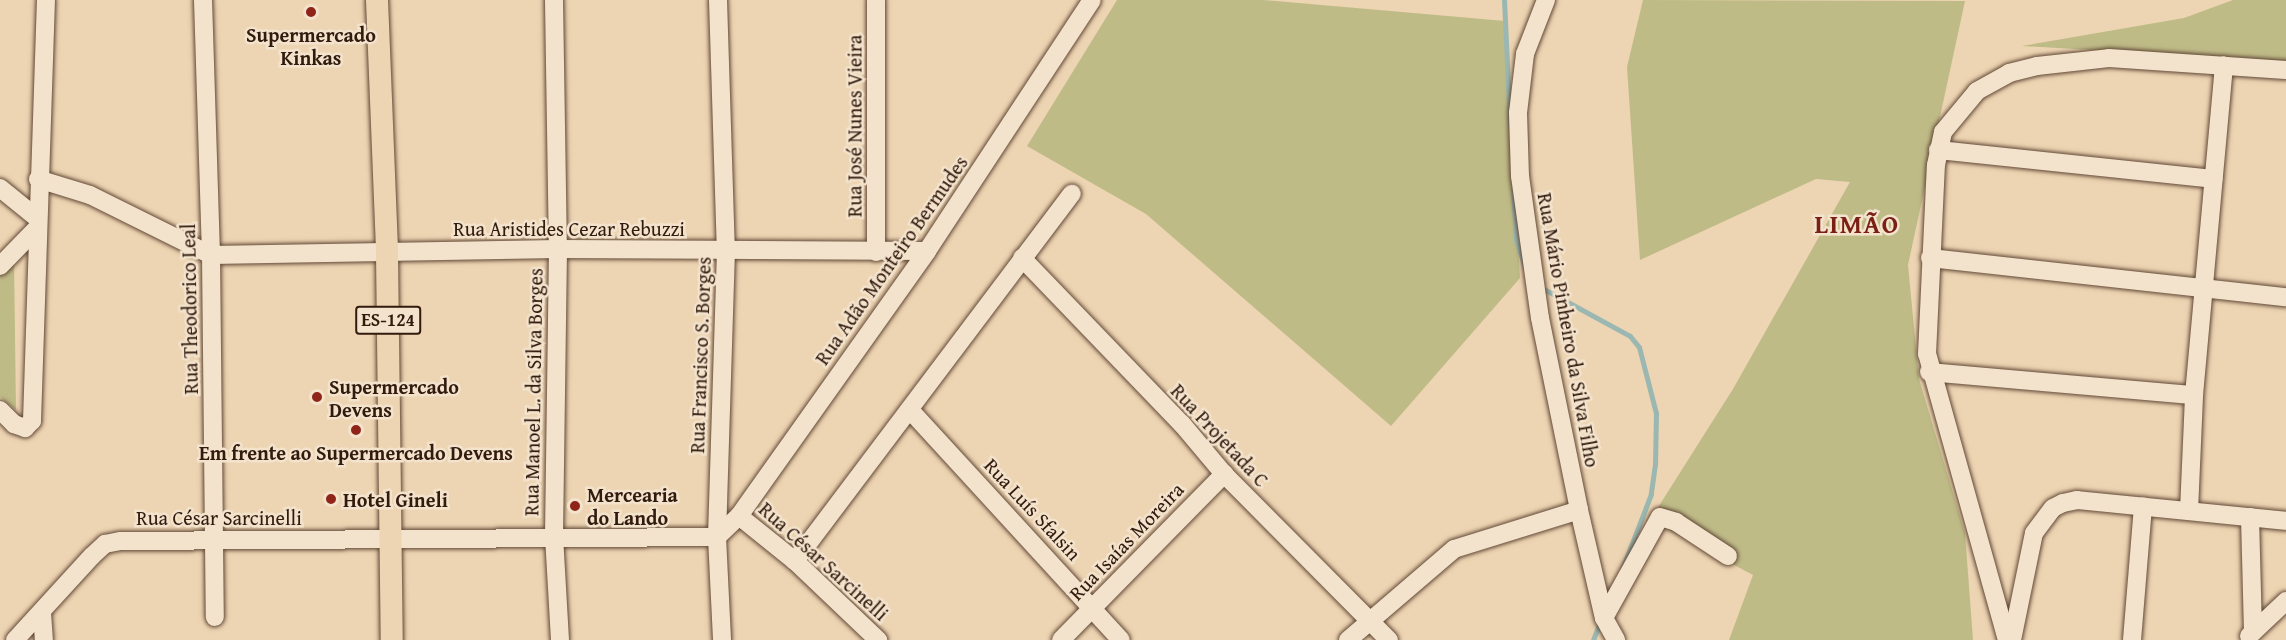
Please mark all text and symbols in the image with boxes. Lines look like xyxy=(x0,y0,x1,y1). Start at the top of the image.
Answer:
marker: Supermercado Kinkas xyxy=(304,5,318,19)
place label: Supermercado Kinkas xyxy=(246,22,376,69)
street label: Rua José Nunes Vieira xyxy=(842,35,866,217)
street label: Rua Adão Monteiro Bermudes xyxy=(810,151,972,369)
street label: Rua Mário Pinheiro da Silva Filho xyxy=(1533,191,1605,469)
district label: LIMÃO xyxy=(1814,208,1900,240)
street label: Rua Aristides Cezar Rebuzzi xyxy=(453,216,685,240)
street label: Rua Theodorico Leal xyxy=(176,223,202,395)
street label: Rua Francisco S. Borges xyxy=(685,256,715,454)
street label: Rua Manoel L. da Silva Borges xyxy=(519,268,547,516)
road number: ES-124 xyxy=(355,305,421,335)
place label: Supermercado Devens xyxy=(329,374,459,421)
street label: Rua Projetada C xyxy=(1166,379,1274,491)
marker: Supermercado Devens xyxy=(310,390,324,404)
marker: Em frente ao Supermercado Devens xyxy=(349,423,363,437)
place label: Em frente ao Supermercado Devens xyxy=(199,440,513,464)
street label: Rua Luís Sfalsin xyxy=(980,453,1086,565)
street label: Rua Isaías Moreira xyxy=(1064,477,1188,605)
place label: Mercearia do Lando xyxy=(587,482,678,529)
place label: Hotel Gineli xyxy=(343,487,448,511)
marker: Hotel Gineli xyxy=(324,492,338,506)
street label: Rua César Sarcinelli xyxy=(754,497,894,625)
marker: Mercearia do Lando xyxy=(568,499,582,513)
street label: Rua César Sarcinelli xyxy=(136,505,302,529)

